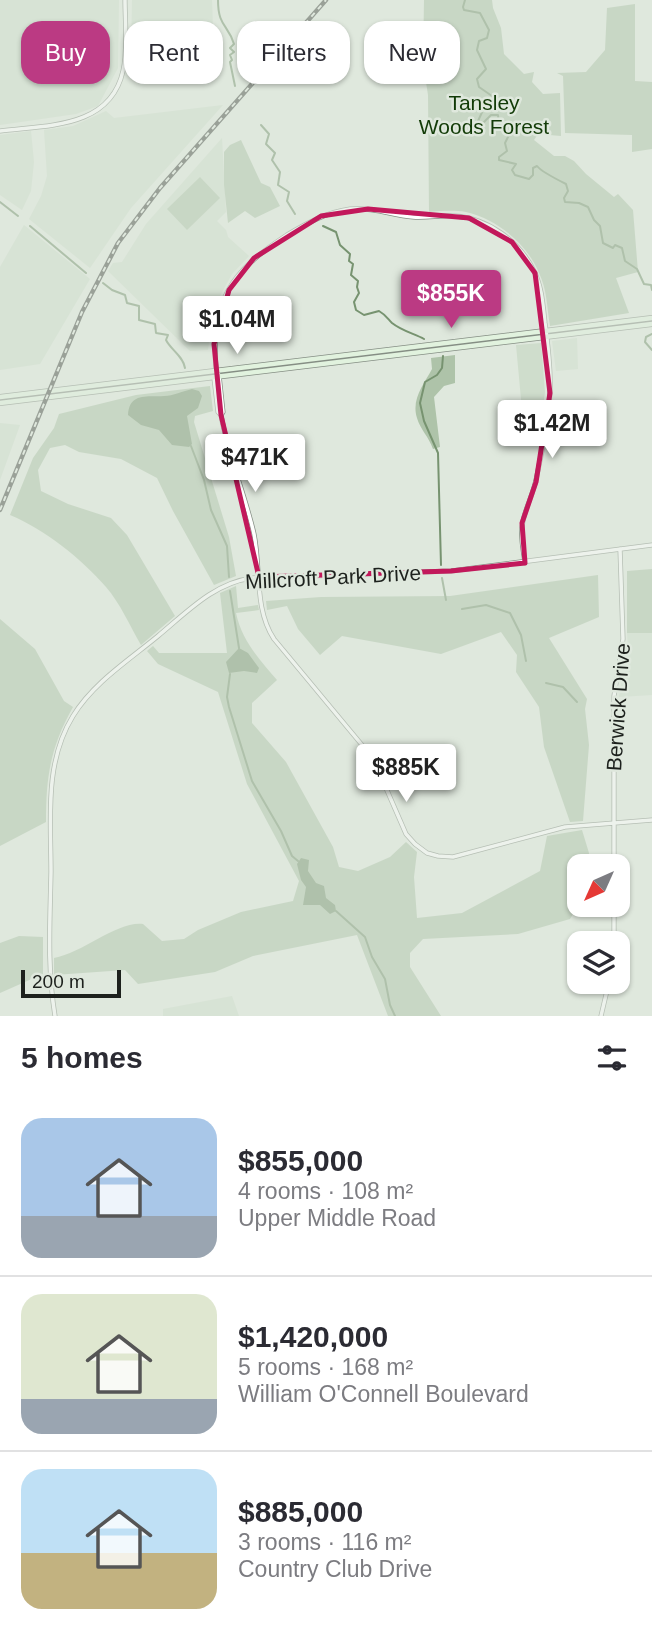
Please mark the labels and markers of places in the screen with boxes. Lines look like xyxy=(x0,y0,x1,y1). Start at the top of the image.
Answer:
pin: $855K xyxy=(402,270,500,330)
pin: $1.04M xyxy=(180,296,294,356)
pin: $1.42M xyxy=(495,400,609,460)
pin: $471K xyxy=(206,434,304,494)
pin: $885K xyxy=(357,744,455,804)

